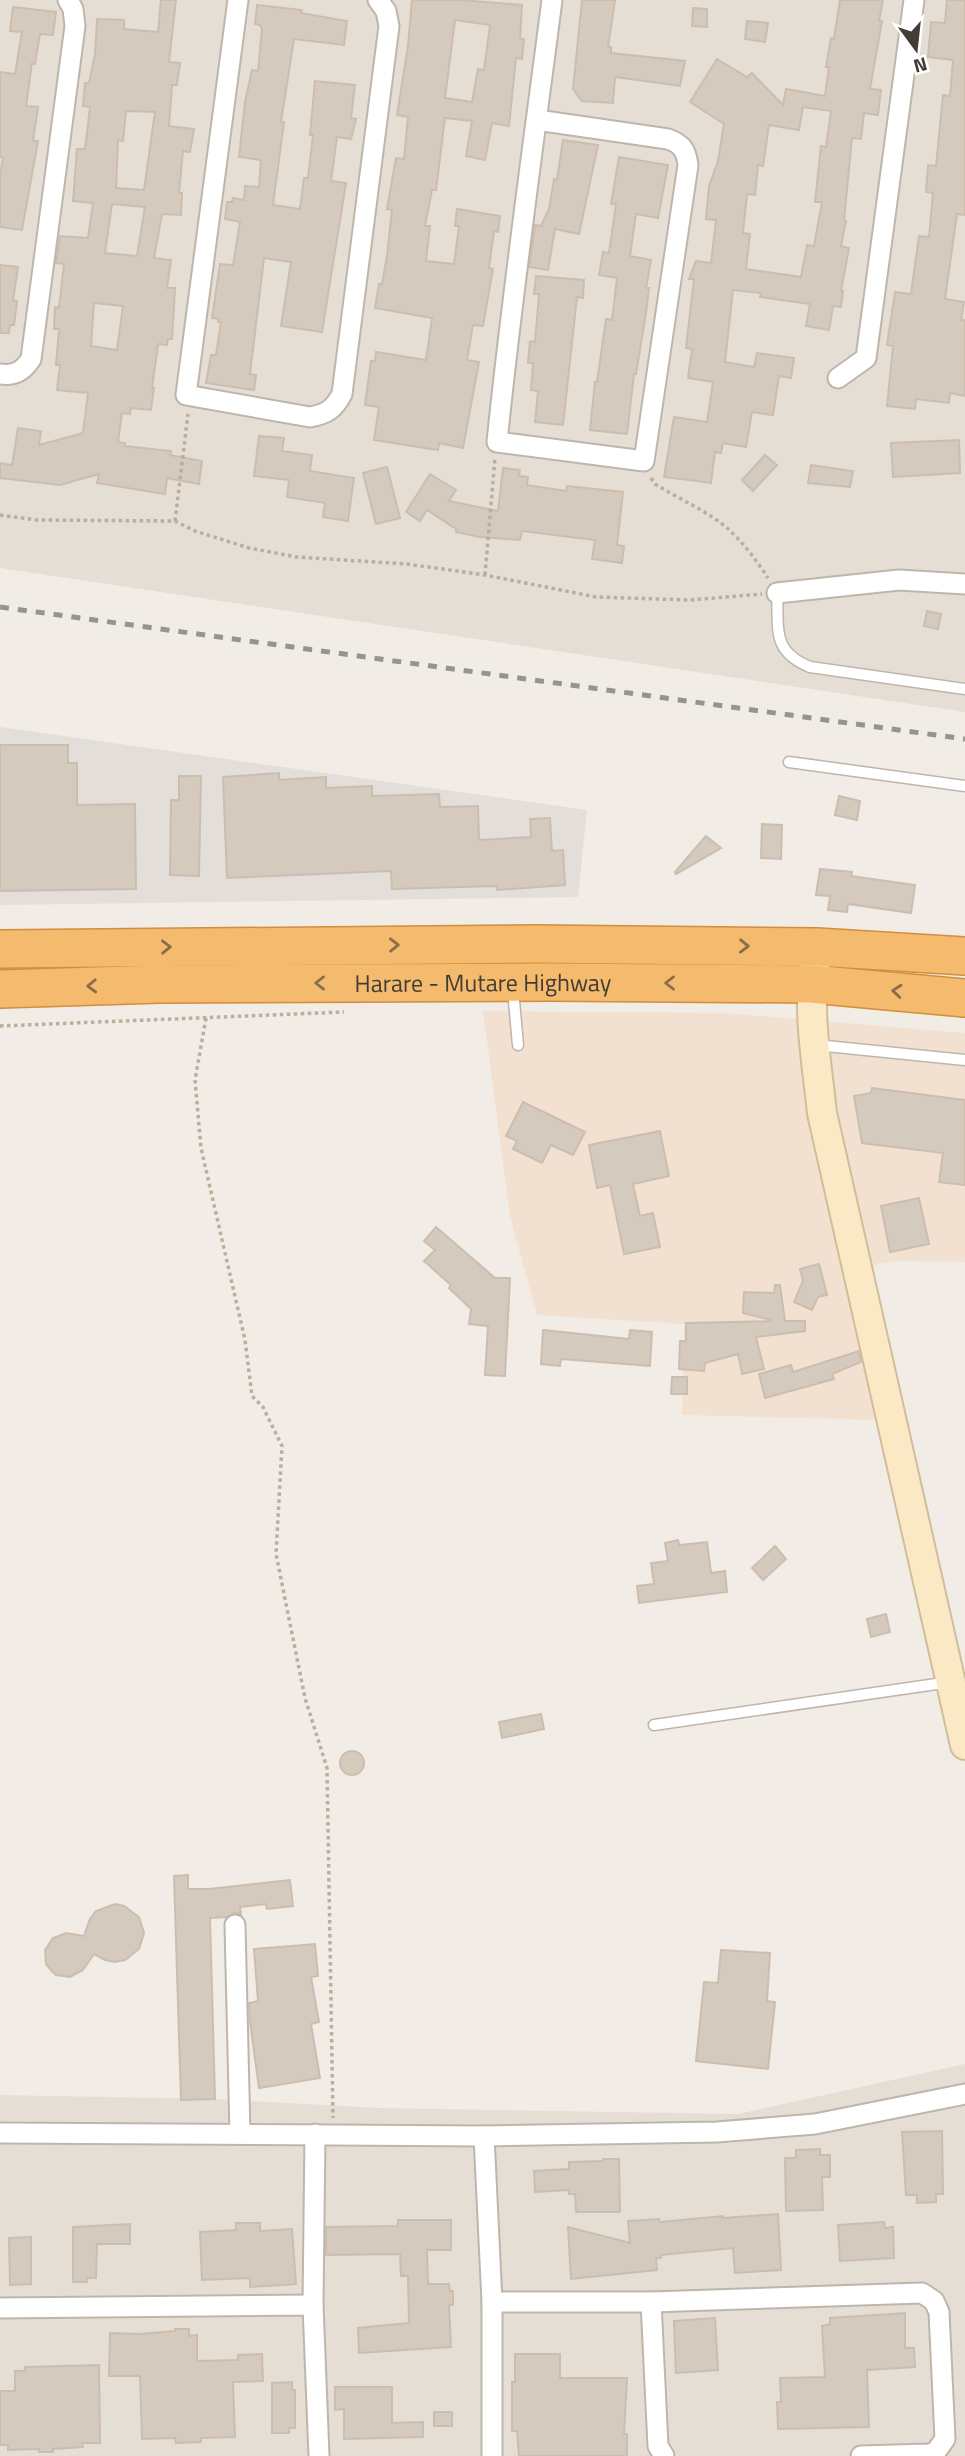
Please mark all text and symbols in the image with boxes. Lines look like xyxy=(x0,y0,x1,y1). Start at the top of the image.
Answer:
north arrow xyxy=(881,14,951,84)
text: N xyxy=(910,50,931,82)
one-way arrow xyxy=(389,937,399,953)
one-way arrow xyxy=(738,939,749,954)
one-way arrow xyxy=(161,940,172,955)
street label: Harare - Mutare Highway xyxy=(354,964,612,1001)
one-way arrow xyxy=(314,975,325,991)
one-way arrow xyxy=(664,975,675,991)
one-way arrow xyxy=(87,978,97,994)
one-way arrow xyxy=(891,984,903,999)

